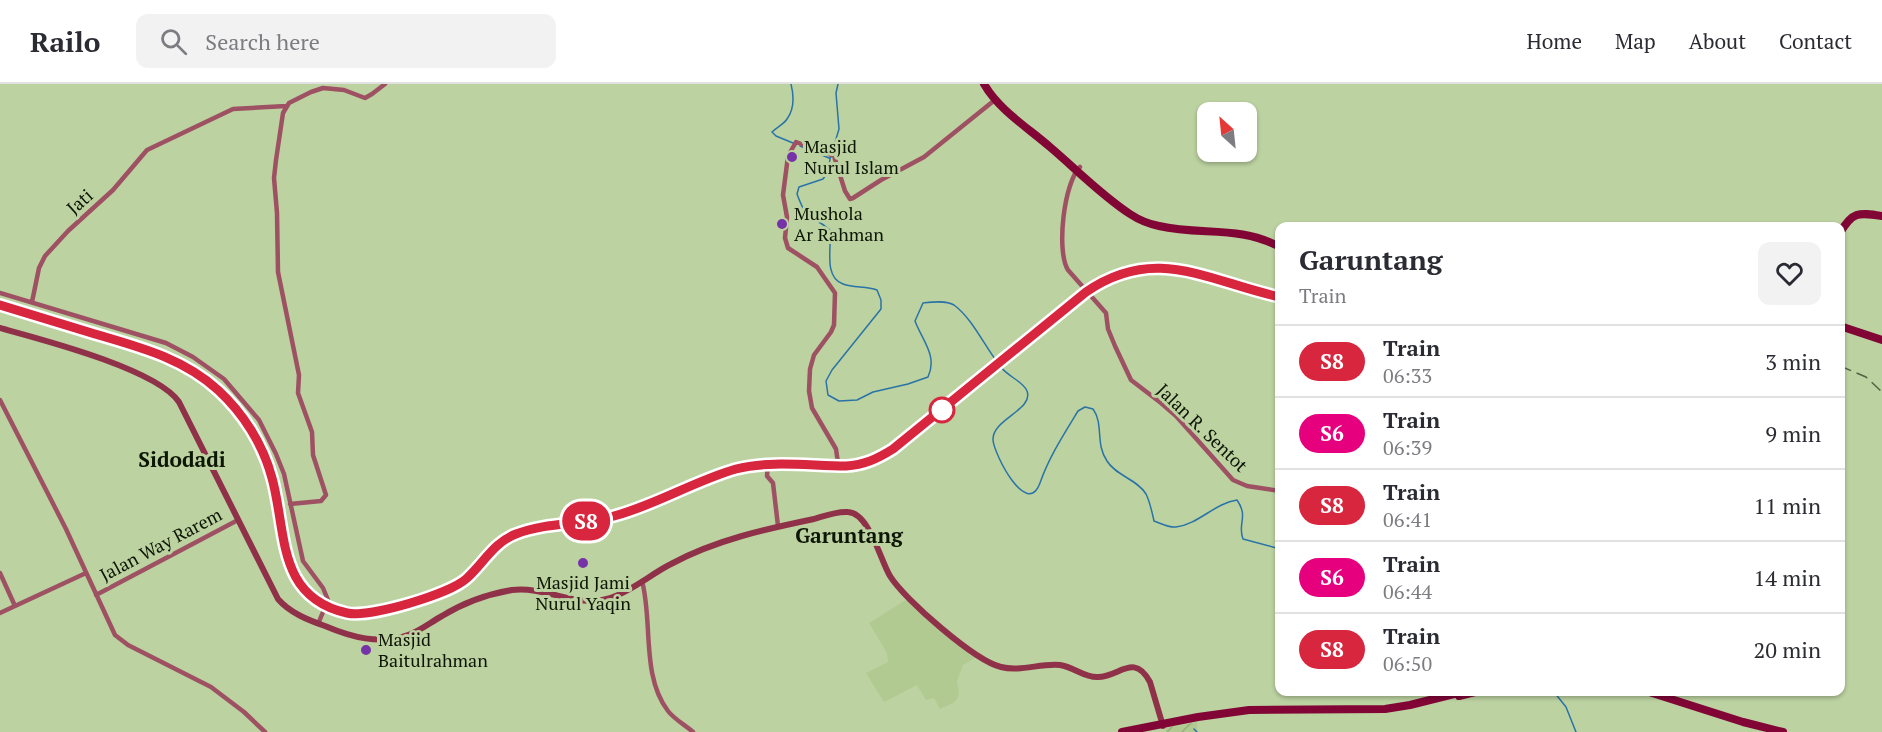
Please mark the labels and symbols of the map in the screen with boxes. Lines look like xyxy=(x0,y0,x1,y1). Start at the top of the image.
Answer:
north arrow xyxy=(1197,102,1257,162)
place label: Masjid Nurul Islam xyxy=(804,134,899,179)
marker: Masjid Nurul Islam xyxy=(785,150,799,164)
street label: Jati xyxy=(61,183,98,219)
place label: Mushola Ar Rahman xyxy=(794,201,884,246)
marker: Mushola Ar Rahman xyxy=(775,217,789,231)
street label: Jalan R. Sentot xyxy=(1152,378,1254,477)
unlabelled marker xyxy=(929,397,955,423)
district label: Sidodadi xyxy=(138,445,226,473)
street label: Jalan Way Rarem xyxy=(95,502,226,586)
line badge: S8 xyxy=(559,502,613,540)
district label: Garuntang xyxy=(795,521,904,549)
marker: Masjid Jami Nurul Yaqin xyxy=(576,556,590,570)
place label: Masjid Jami Nurul Yaqin xyxy=(535,570,631,615)
place label: Masjid Baitulrahman xyxy=(378,627,488,672)
marker: Masjid Baitulrahman xyxy=(359,643,373,657)

